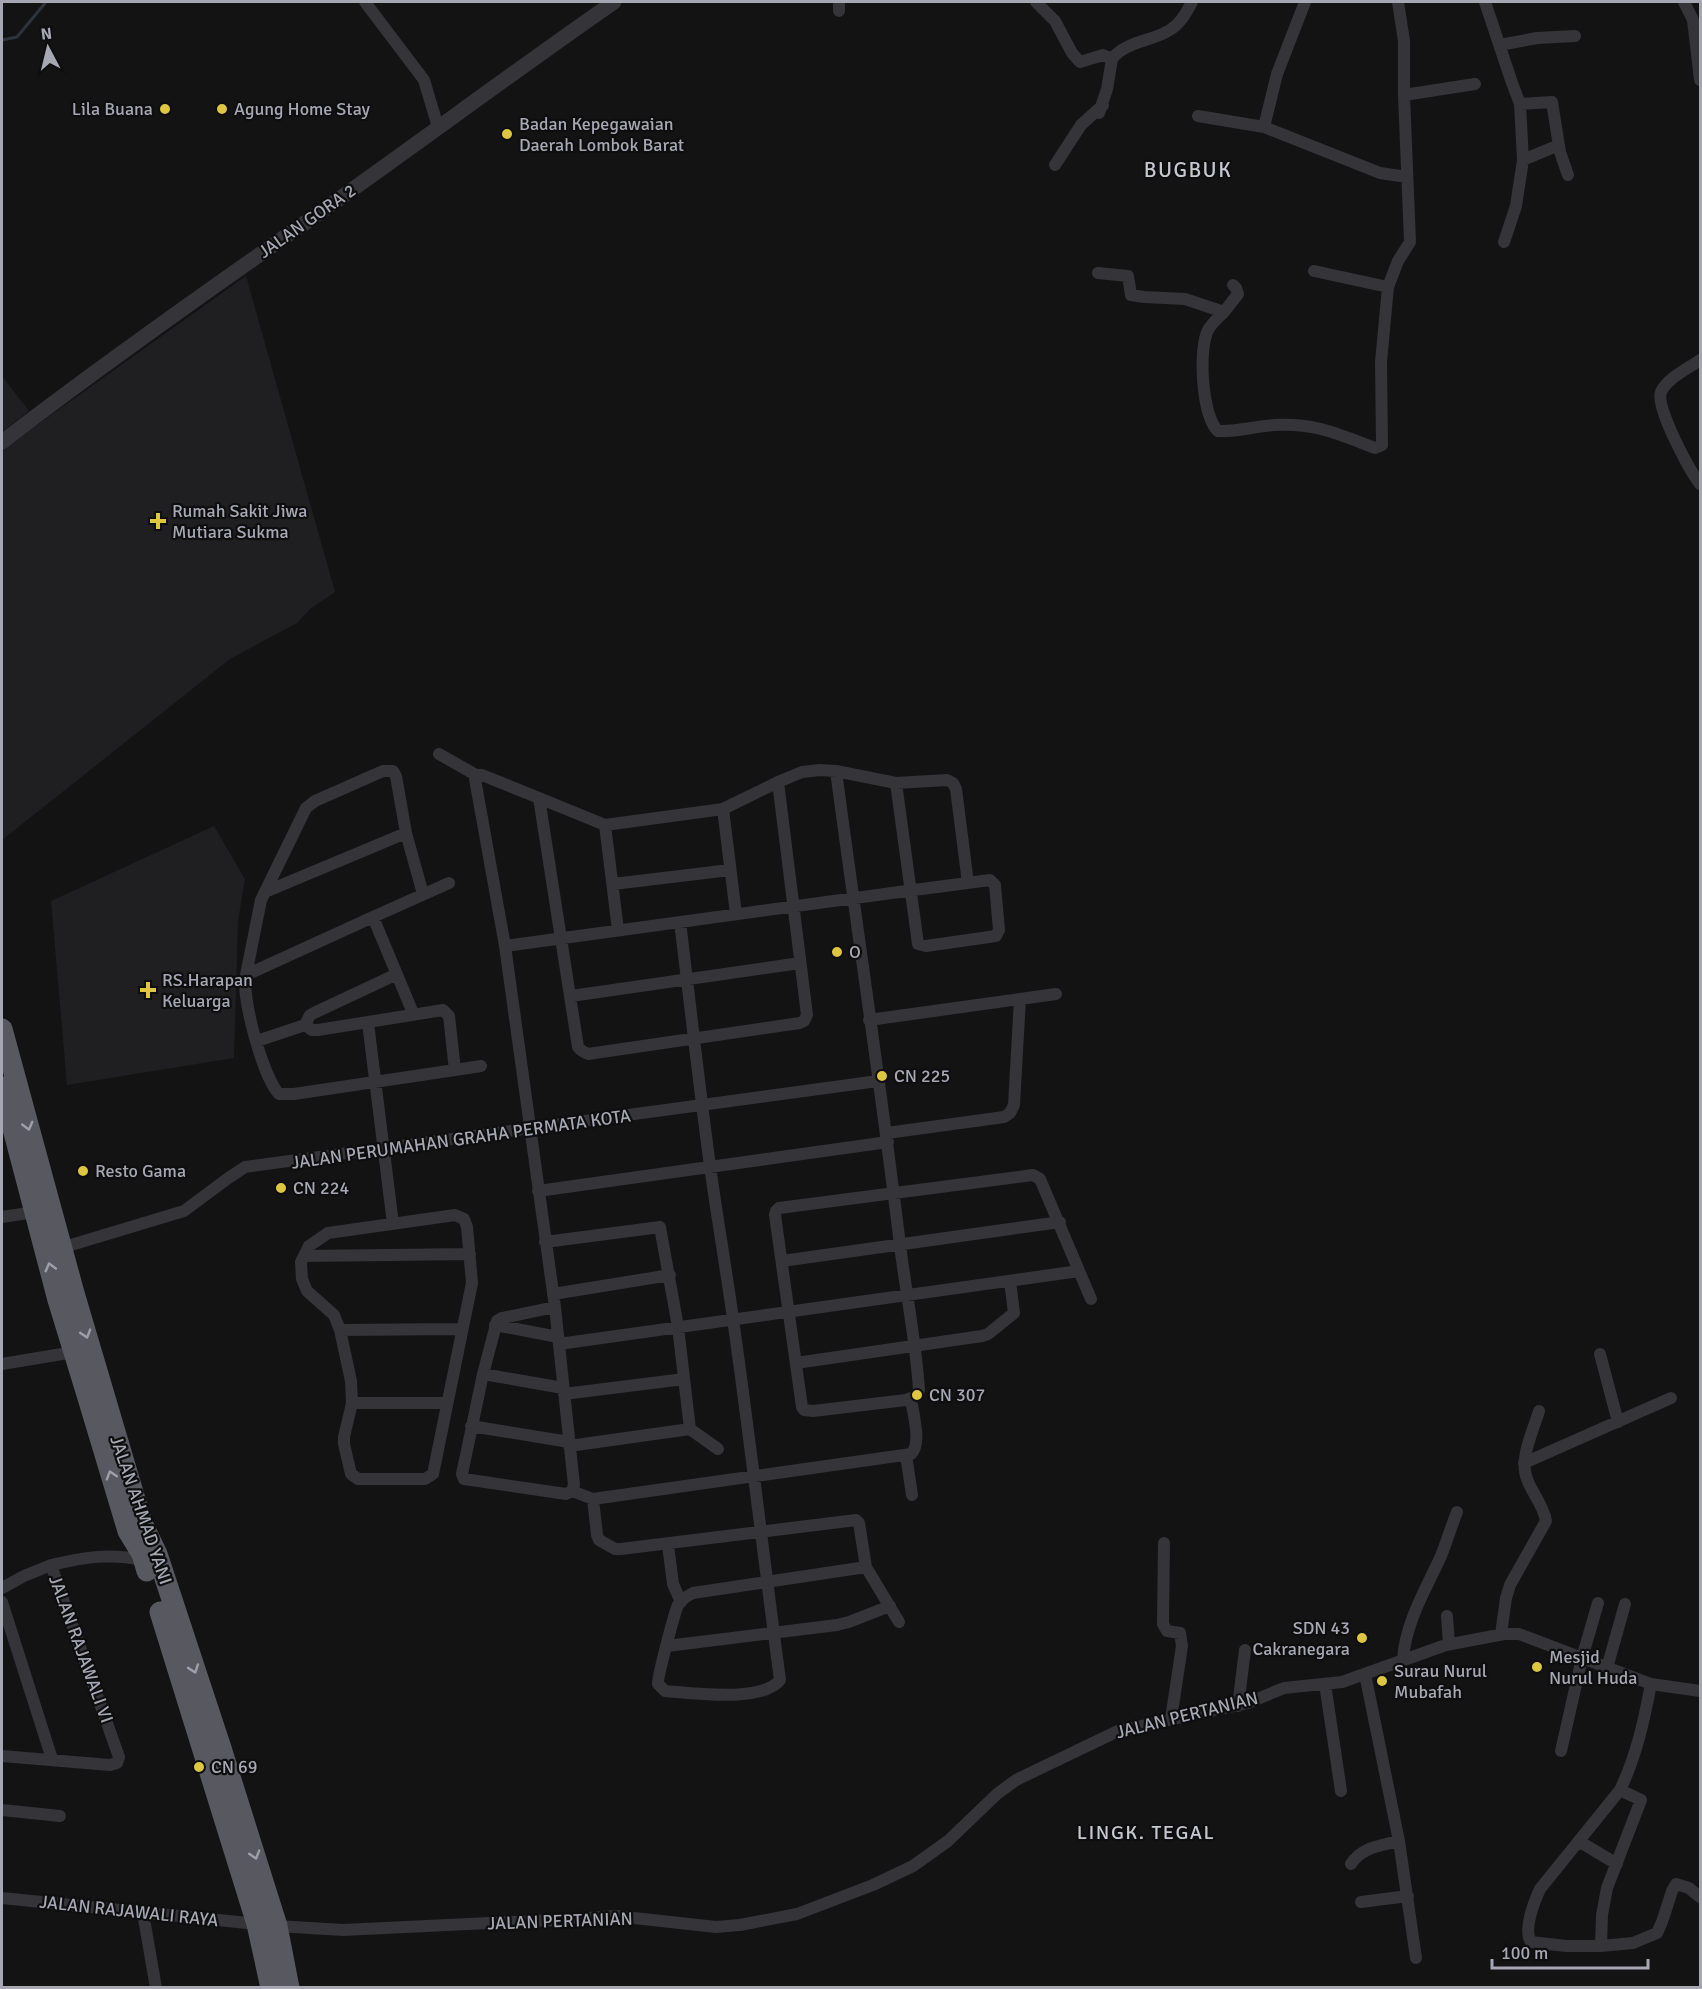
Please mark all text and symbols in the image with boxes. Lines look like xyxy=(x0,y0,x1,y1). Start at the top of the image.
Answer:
north arrow xyxy=(18,18,78,78)
text: N xyxy=(40,24,53,45)
place label: Lila Buana xyxy=(72,98,153,120)
place label: Agung Home Stay xyxy=(234,98,371,120)
marker: Lila Buana xyxy=(158,102,172,116)
marker: Agung Home Stay xyxy=(215,102,229,116)
place label: Badan Kepegawaian Daerah Lombok Barat xyxy=(519,113,684,156)
marker: Badan Kepegawaian Daerah Lombok Barat xyxy=(500,127,514,141)
district label: BUGBUK xyxy=(1144,157,1232,183)
street label: JALAN GORA 2 xyxy=(254,179,360,263)
place label: Rumah Sakit Jiwa Mutiara Sukma xyxy=(172,500,307,543)
marker: Rumah Sakit Jiwa Mutiara Sukma xyxy=(149,512,167,530)
place label: O xyxy=(849,941,861,963)
marker: O xyxy=(830,945,844,959)
place label: RS.Harapan Keluarga xyxy=(162,969,253,1012)
marker: RS.Harapan Keluarga xyxy=(139,981,157,999)
place label: CN 225 xyxy=(894,1065,950,1087)
marker: CN 225 xyxy=(875,1069,889,1083)
street label: JALAN PERUMAHAN GRAHA PERMATA KOTA xyxy=(290,1104,632,1174)
one-way arrow xyxy=(21,1120,33,1131)
place label: Resto Gama xyxy=(95,1160,186,1182)
marker: Resto Gama xyxy=(76,1164,90,1178)
place label: CN 224 xyxy=(293,1177,349,1199)
marker: CN 224 xyxy=(274,1181,288,1195)
one-way arrow xyxy=(44,1263,57,1273)
one-way arrow xyxy=(79,1328,91,1339)
place label: CN 307 xyxy=(929,1384,985,1406)
marker: CN 307 xyxy=(910,1388,924,1402)
street label: JALAN AHMAD YANI xyxy=(105,1433,177,1587)
one-way arrow xyxy=(106,1470,118,1481)
street label: JALAN RAJAWALI VI xyxy=(44,1572,118,1726)
place label: SDN 43 Cakranegara xyxy=(1252,1617,1350,1660)
marker: SDN 43 Cakranegara xyxy=(1355,1631,1369,1645)
place label: Mesjid Nurul Huda xyxy=(1549,1646,1637,1689)
place label: Surau Nurul Mubafah xyxy=(1394,1660,1487,1703)
marker: Mesjid Nurul Huda xyxy=(1530,1660,1544,1674)
one-way arrow xyxy=(187,1663,200,1674)
marker: Surau Nurul Mubafah xyxy=(1375,1674,1389,1688)
street label: JALAN PERTANIAN xyxy=(1114,1687,1260,1743)
place label: CN 69 xyxy=(211,1756,258,1778)
marker: CN 69 xyxy=(192,1760,206,1774)
district label: LINGK. TEGAL xyxy=(1077,1820,1215,1845)
one-way arrow xyxy=(248,1849,260,1860)
street label: JALAN RAJAWALI RAYA xyxy=(38,1891,220,1931)
street label: JALAN PERTANIAN xyxy=(487,1907,633,1935)
scale bar xyxy=(1492,1932,1648,1970)
text: 100 m xyxy=(1501,1942,1548,1964)

